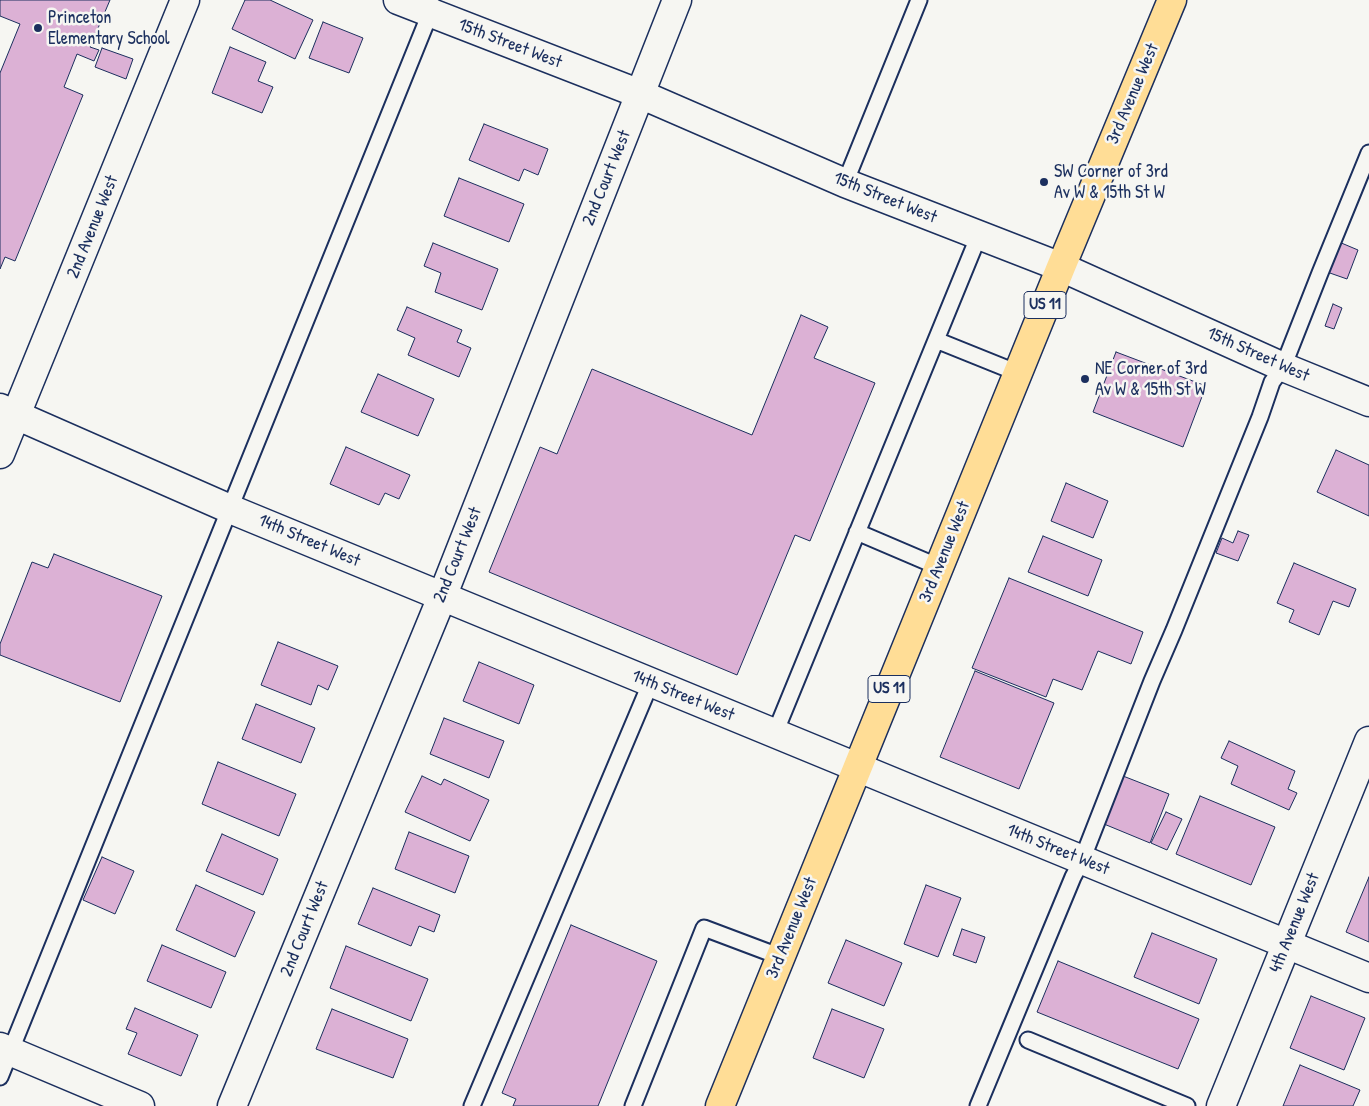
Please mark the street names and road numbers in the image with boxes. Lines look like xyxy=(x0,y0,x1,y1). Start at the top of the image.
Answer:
street label: 15th Street West xyxy=(455,14,565,74)
street label: 3rd Avenue West xyxy=(1102,40,1164,148)
street label: 2nd Court West xyxy=(578,127,636,229)
street label: 15th Street West xyxy=(830,167,940,229)
street label: 2nd Avenue West xyxy=(63,172,123,282)
road number: US 11 xyxy=(1024,292,1066,318)
street label: 15th Street West xyxy=(1204,323,1312,387)
street label: 3rd Avenue West xyxy=(915,498,975,606)
street label: 2nd Court West xyxy=(429,504,487,606)
street label: 14th Street West xyxy=(255,510,363,572)
street label: 14th Street West xyxy=(629,666,737,726)
road number: US 11 xyxy=(868,676,910,702)
street label: 14th Street West xyxy=(1004,820,1112,880)
street label: 4th Avenue West xyxy=(1265,870,1325,976)
street label: 3rd Avenue West xyxy=(762,874,822,982)
street label: 2nd Court West xyxy=(276,878,334,980)

